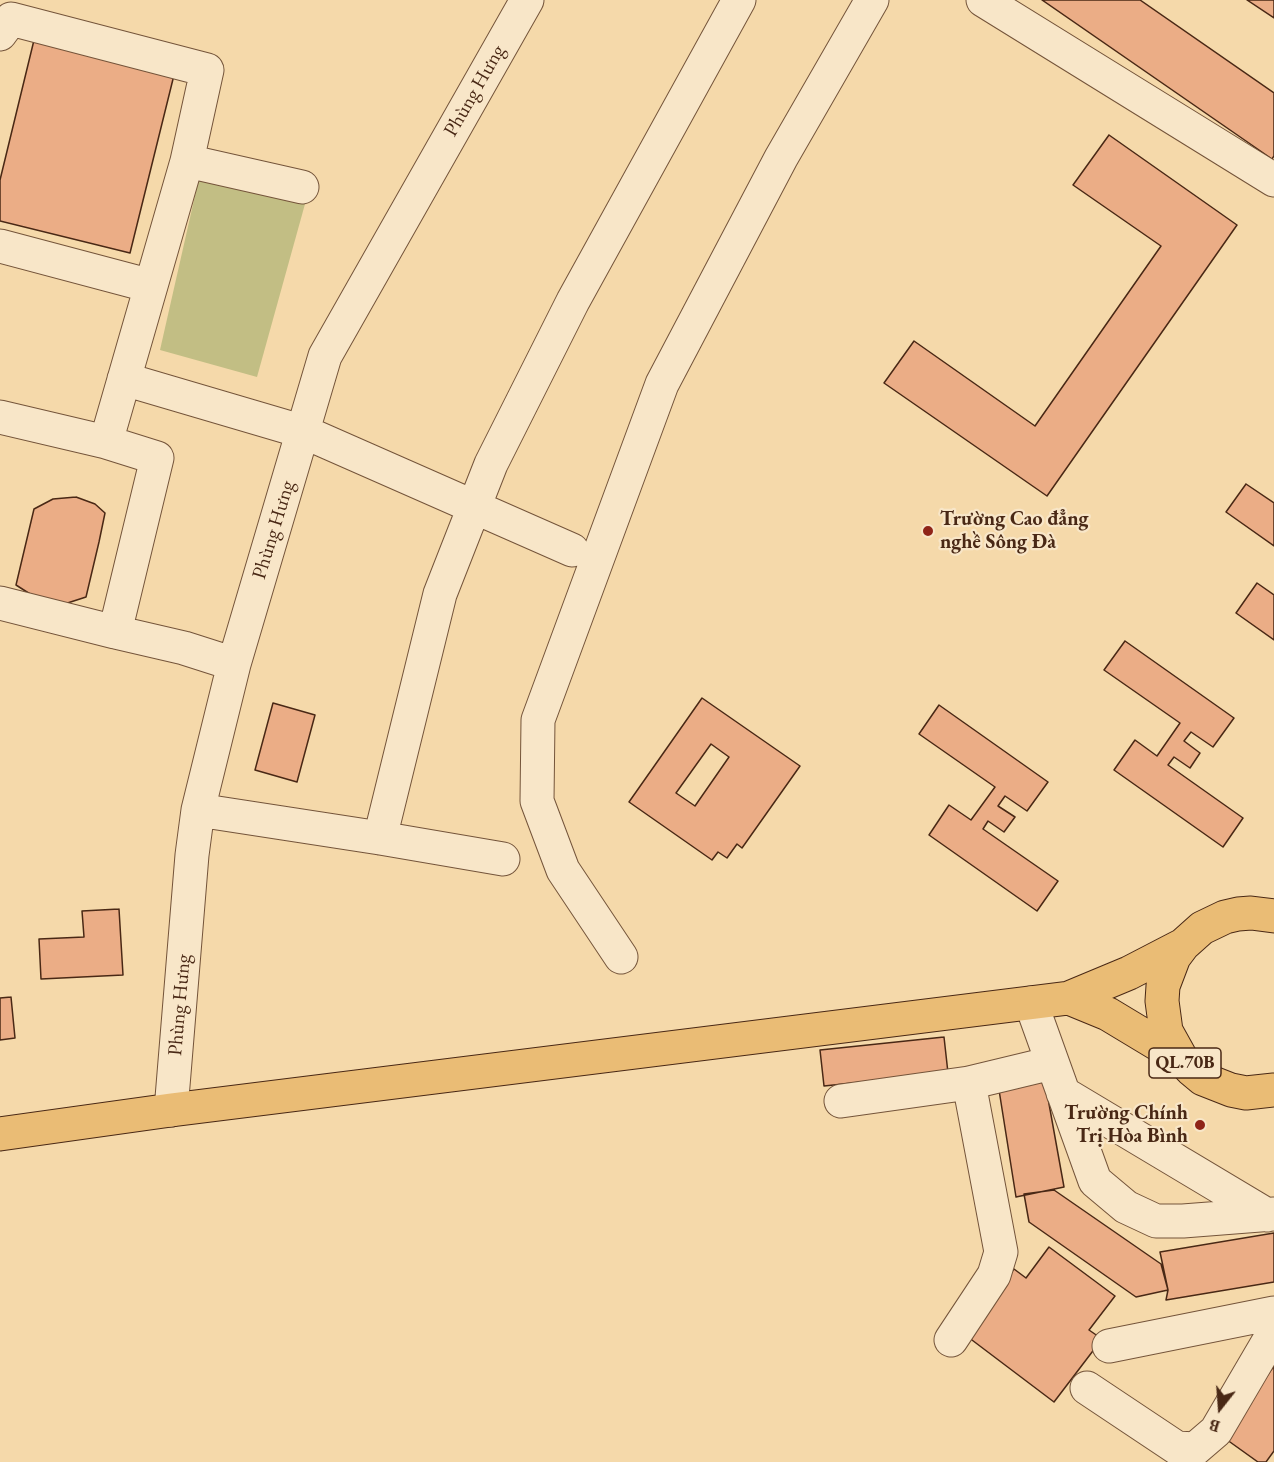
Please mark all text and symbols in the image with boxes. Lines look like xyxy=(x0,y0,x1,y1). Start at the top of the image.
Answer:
street label: Phùng Hưng xyxy=(439,41,511,141)
street label: Phùng Hưng xyxy=(248,478,300,582)
place label: Trường Cao đẳng nghề Sông Đà xyxy=(940,508,1089,555)
marker: Trường Cao đẳng nghề Sông Đà xyxy=(921,524,935,538)
street label: Phùng Hưng xyxy=(164,953,196,1057)
road number: QL.70B xyxy=(1149,1048,1221,1078)
place label: Trường Chính Trị Hòa Bình xyxy=(1064,1102,1188,1149)
marker: Trường Chính Trị Hòa Bình xyxy=(1193,1118,1207,1132)
north arrow xyxy=(1190,1378,1250,1438)
text: B xyxy=(1207,1414,1222,1437)

